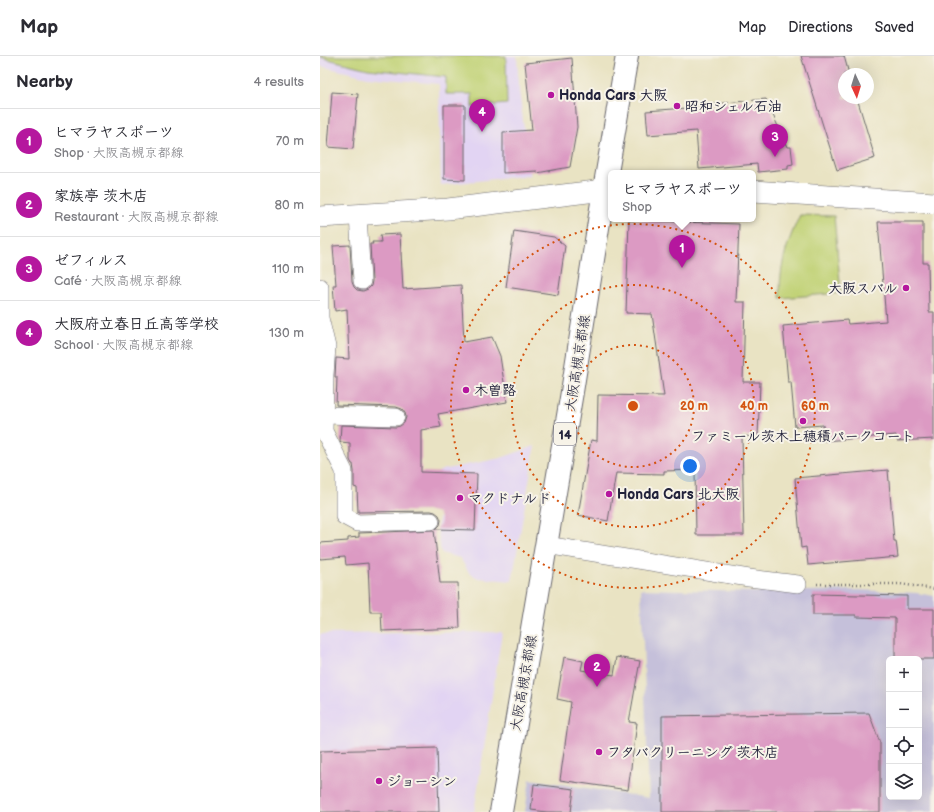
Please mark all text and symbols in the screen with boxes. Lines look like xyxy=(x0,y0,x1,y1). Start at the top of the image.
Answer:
text: Map xyxy=(20,16,58,39)
text: Map xyxy=(738,19,766,36)
text: Directions xyxy=(788,19,853,36)
text: Saved xyxy=(875,19,914,36)
north arrow xyxy=(838,68,874,104)
text: Nearby xyxy=(16,72,73,92)
text: 4 results xyxy=(254,74,304,90)
place label: Honda Cars 大阪 xyxy=(559,87,667,104)
marker: Honda Cars 大阪 xyxy=(546,90,556,100)
place label: 昭和シェル石油 xyxy=(685,98,782,115)
pin: 4 xyxy=(469,99,495,132)
marker: 昭和シェル石油 xyxy=(672,101,682,111)
text: ヒマラヤスポーツ xyxy=(54,123,174,142)
pin: 3 xyxy=(762,124,788,157)
text: 1 xyxy=(26,133,32,149)
text: 70 m xyxy=(276,133,304,149)
text: Shop · 大阪高槻京都線 xyxy=(54,145,183,161)
popup xyxy=(608,170,756,222)
text: ヒマラヤスポーツ xyxy=(622,180,742,199)
text: 家族亭 茨木店 xyxy=(54,187,148,206)
text: 2 xyxy=(25,197,33,213)
text: 80 m xyxy=(275,197,304,213)
text: Shop xyxy=(622,199,652,215)
text: Restaurant · 大阪高槻京都線 xyxy=(54,209,218,225)
pin: 1 xyxy=(669,235,695,268)
text: ゼフィルス xyxy=(54,251,128,270)
text: 3 xyxy=(25,261,33,277)
text: 110 m xyxy=(272,261,304,277)
text: Café · 大阪高槻京都線 xyxy=(54,273,181,289)
place label: 大阪スバル xyxy=(828,280,898,297)
marker: 大阪スバル xyxy=(901,283,911,293)
street label: 大阪高槻京都線 xyxy=(561,313,594,413)
text: 大阪府立春日丘高等学校 xyxy=(54,315,219,334)
text: 4 xyxy=(25,325,33,341)
text: 130 m xyxy=(269,325,304,341)
text: School · 大阪高槻京都線 xyxy=(54,337,193,353)
place label: 木曽路 xyxy=(474,382,516,399)
marker: 木曽路 xyxy=(461,385,471,395)
centre of rings xyxy=(626,399,640,413)
text: 20 m xyxy=(680,399,708,414)
text: 40 m xyxy=(740,399,768,414)
text: 60 m xyxy=(801,399,829,414)
marker: ファミール茨木上穂積パークコート xyxy=(798,416,808,426)
road number: 14 xyxy=(554,423,576,445)
place label: ファミール茨木上穂積パークコート xyxy=(691,428,915,445)
your location xyxy=(680,456,700,476)
place label: Honda Cars 北大阪 xyxy=(617,486,739,503)
marker: Honda Cars 北大阪 xyxy=(604,489,614,499)
place label: マクドナルド xyxy=(468,490,551,507)
marker: マクドナルド xyxy=(455,493,465,503)
street label: 大阪高槻京都線 xyxy=(507,633,540,733)
pin: 2 xyxy=(584,654,610,687)
map controls xyxy=(886,656,922,800)
button: + xyxy=(886,656,922,692)
button: − xyxy=(886,692,922,728)
button: locate xyxy=(886,728,922,764)
place label: フタバクリーニング 茨木店 xyxy=(607,744,779,761)
marker: フタバクリーニング 茨木店 xyxy=(594,747,604,757)
button: layers xyxy=(886,764,922,800)
place label: ジョーシン xyxy=(387,773,457,790)
marker: ジョーシン xyxy=(374,776,384,786)

